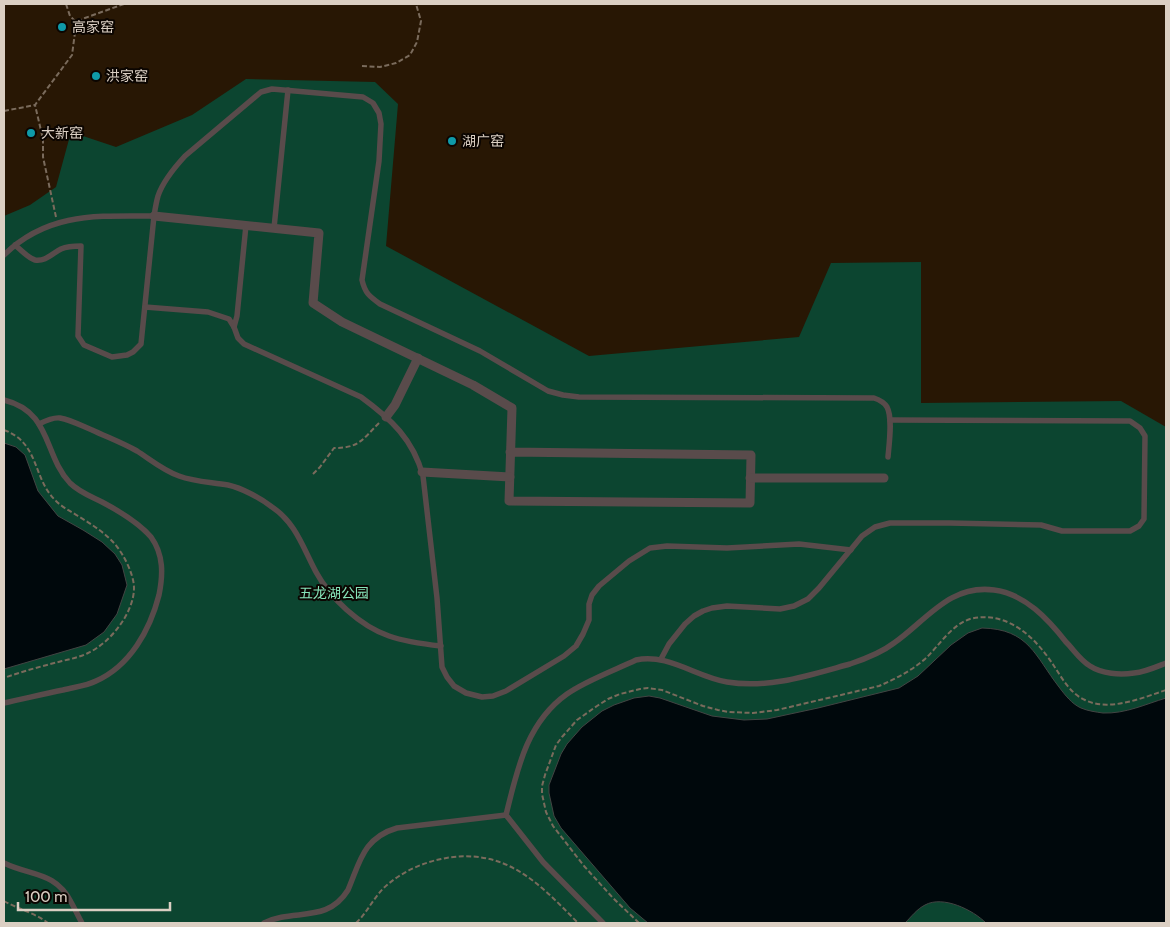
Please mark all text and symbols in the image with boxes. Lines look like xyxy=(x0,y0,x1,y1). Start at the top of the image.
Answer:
place label: 高家窑 xyxy=(72,18,114,36)
marker: 高家窑 xyxy=(56,21,68,33)
place label: 洪家窑 xyxy=(106,67,148,85)
marker: 洪家窑 xyxy=(90,70,102,82)
place label: 大新窑 xyxy=(41,124,83,142)
marker: 大新窑 xyxy=(25,127,37,139)
place label: 湖广窑 xyxy=(462,132,504,150)
marker: 湖广窑 xyxy=(446,135,458,147)
park label: 五龙湖公园 xyxy=(299,584,369,602)
scale bar xyxy=(18,880,170,912)
text: 100 m xyxy=(25,888,67,906)

